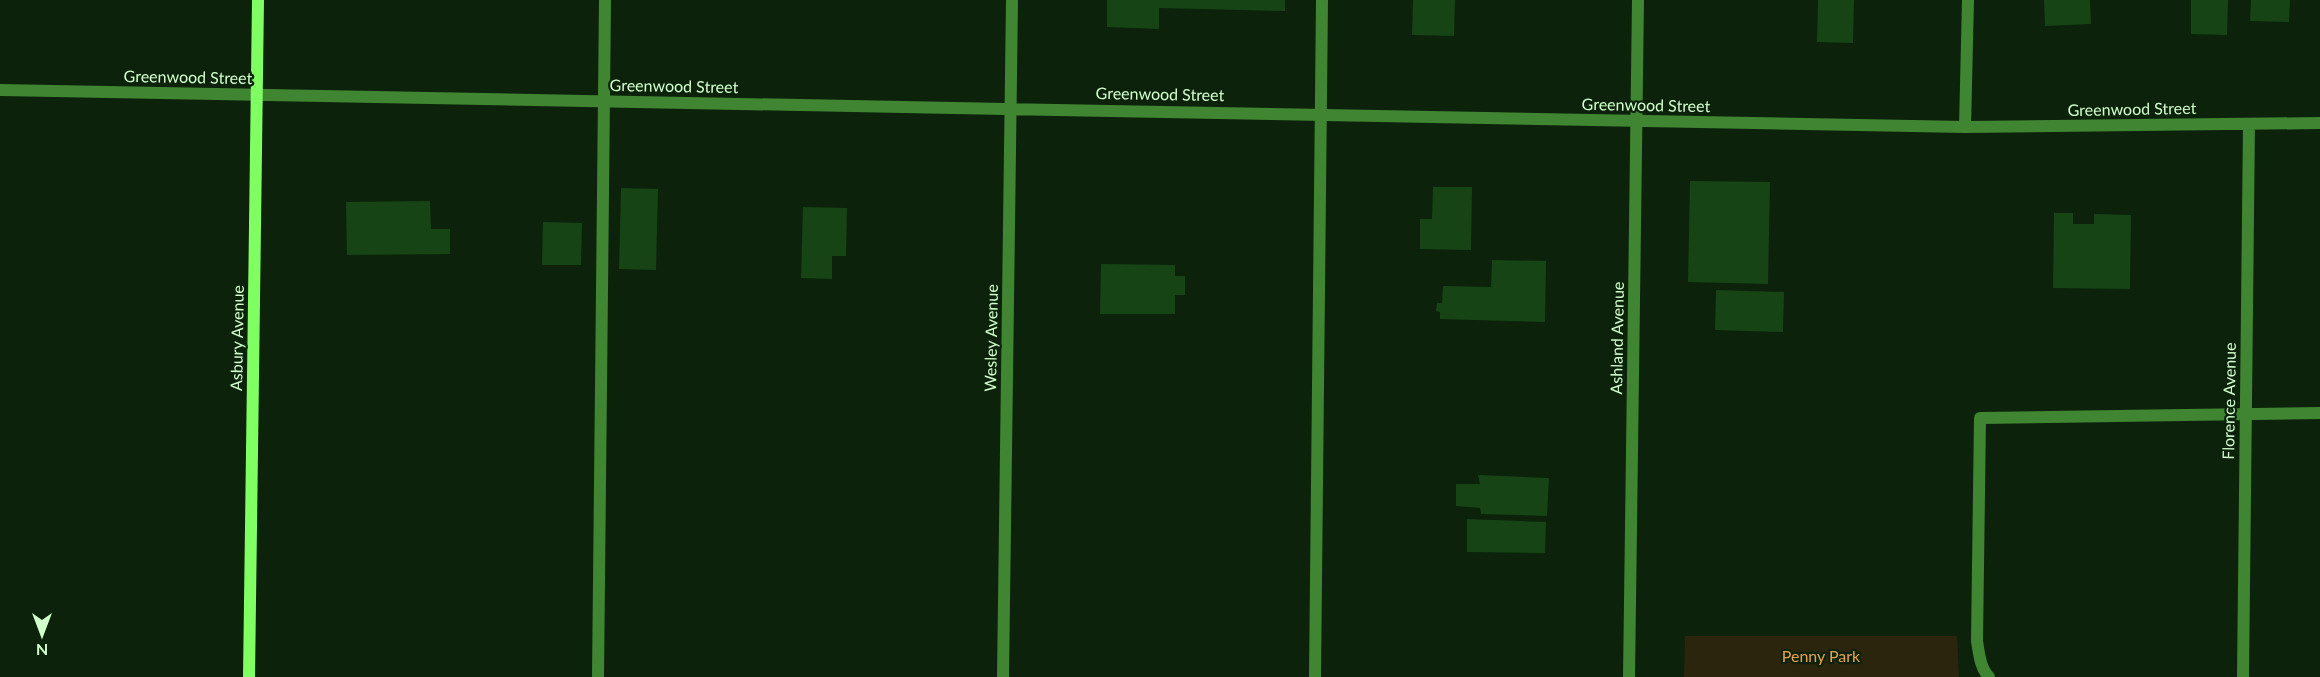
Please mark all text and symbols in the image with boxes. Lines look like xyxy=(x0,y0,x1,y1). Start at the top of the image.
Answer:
street label: Greenwood Street xyxy=(124,66,253,87)
street label: Greenwood Street xyxy=(610,75,739,96)
street label: Greenwood Street xyxy=(1096,83,1225,104)
street label: Greenwood Street xyxy=(1582,94,1711,115)
street label: Greenwood Street xyxy=(2068,98,2197,119)
street label: Ashland Avenue xyxy=(1606,281,1627,395)
street label: Wesley Avenue xyxy=(980,284,1001,392)
street label: Asbury Avenue xyxy=(226,285,247,391)
street label: Florence Avenue xyxy=(2218,342,2239,460)
north arrow xyxy=(12,605,72,665)
text: N xyxy=(36,641,48,660)
park label: Penny Park xyxy=(1782,646,1861,665)

